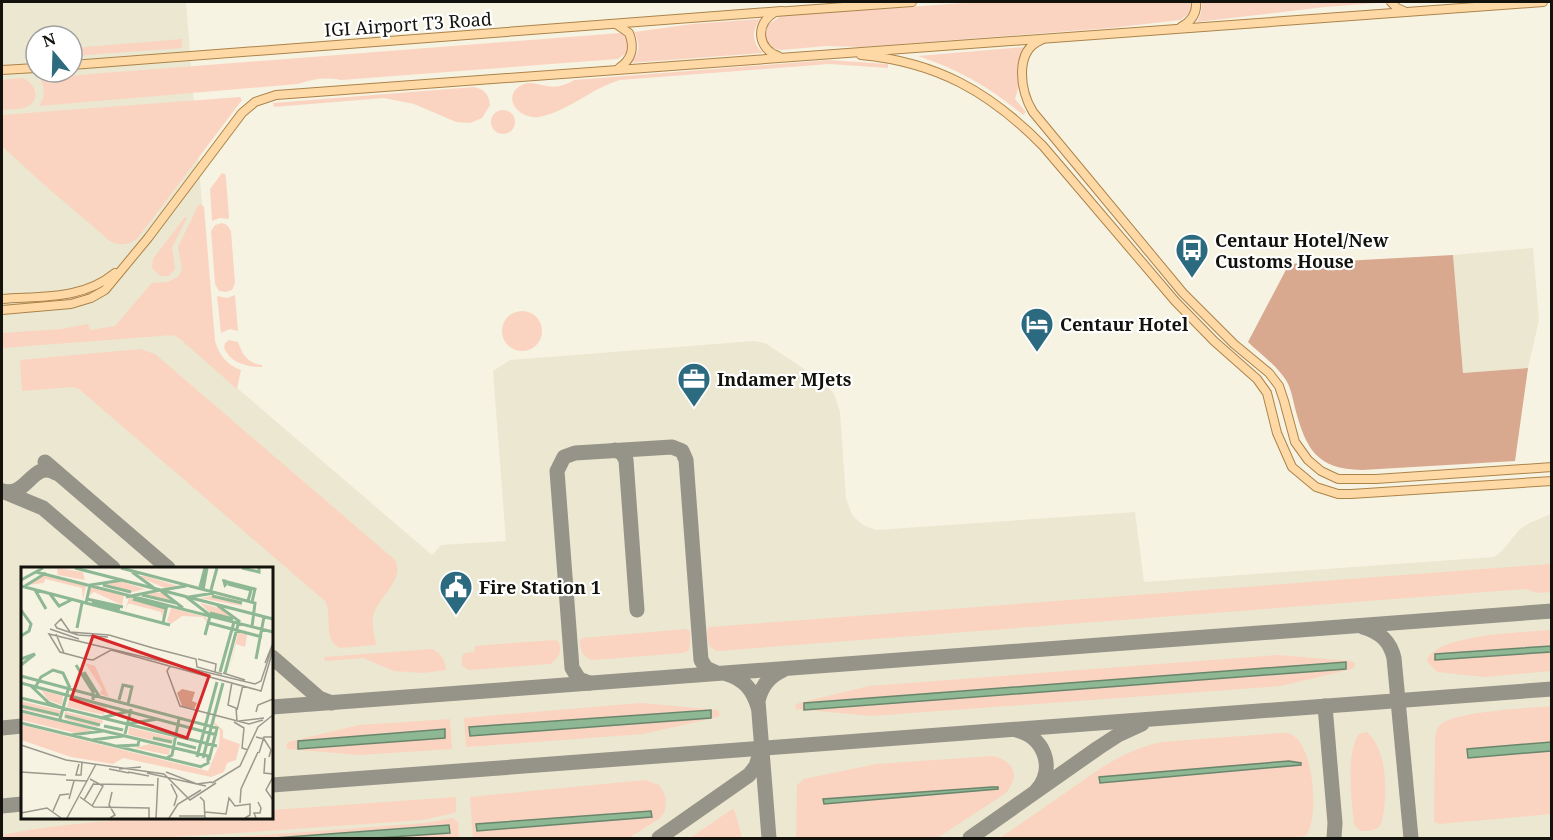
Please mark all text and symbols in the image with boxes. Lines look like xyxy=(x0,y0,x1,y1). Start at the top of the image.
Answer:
street label: IGI Airport T3 Road xyxy=(323,6,493,42)
north arrow xyxy=(24,24,84,84)
text: N xyxy=(40,27,59,52)
place label: Centaur Hotel/New Customs House xyxy=(1215,228,1389,273)
bus stop icon: Centaur Hotel/New Customs House xyxy=(1174,232,1210,279)
hotel icon: Centaur Hotel xyxy=(1019,306,1055,353)
place label: Centaur Hotel xyxy=(1060,312,1189,336)
office icon: Indamer MJets xyxy=(676,361,712,408)
place label: Indamer MJets xyxy=(717,367,852,391)
inset map xyxy=(21,567,273,819)
public building icon: Fire Station 1 xyxy=(438,569,474,616)
place label: Fire Station 1 xyxy=(479,575,601,599)

